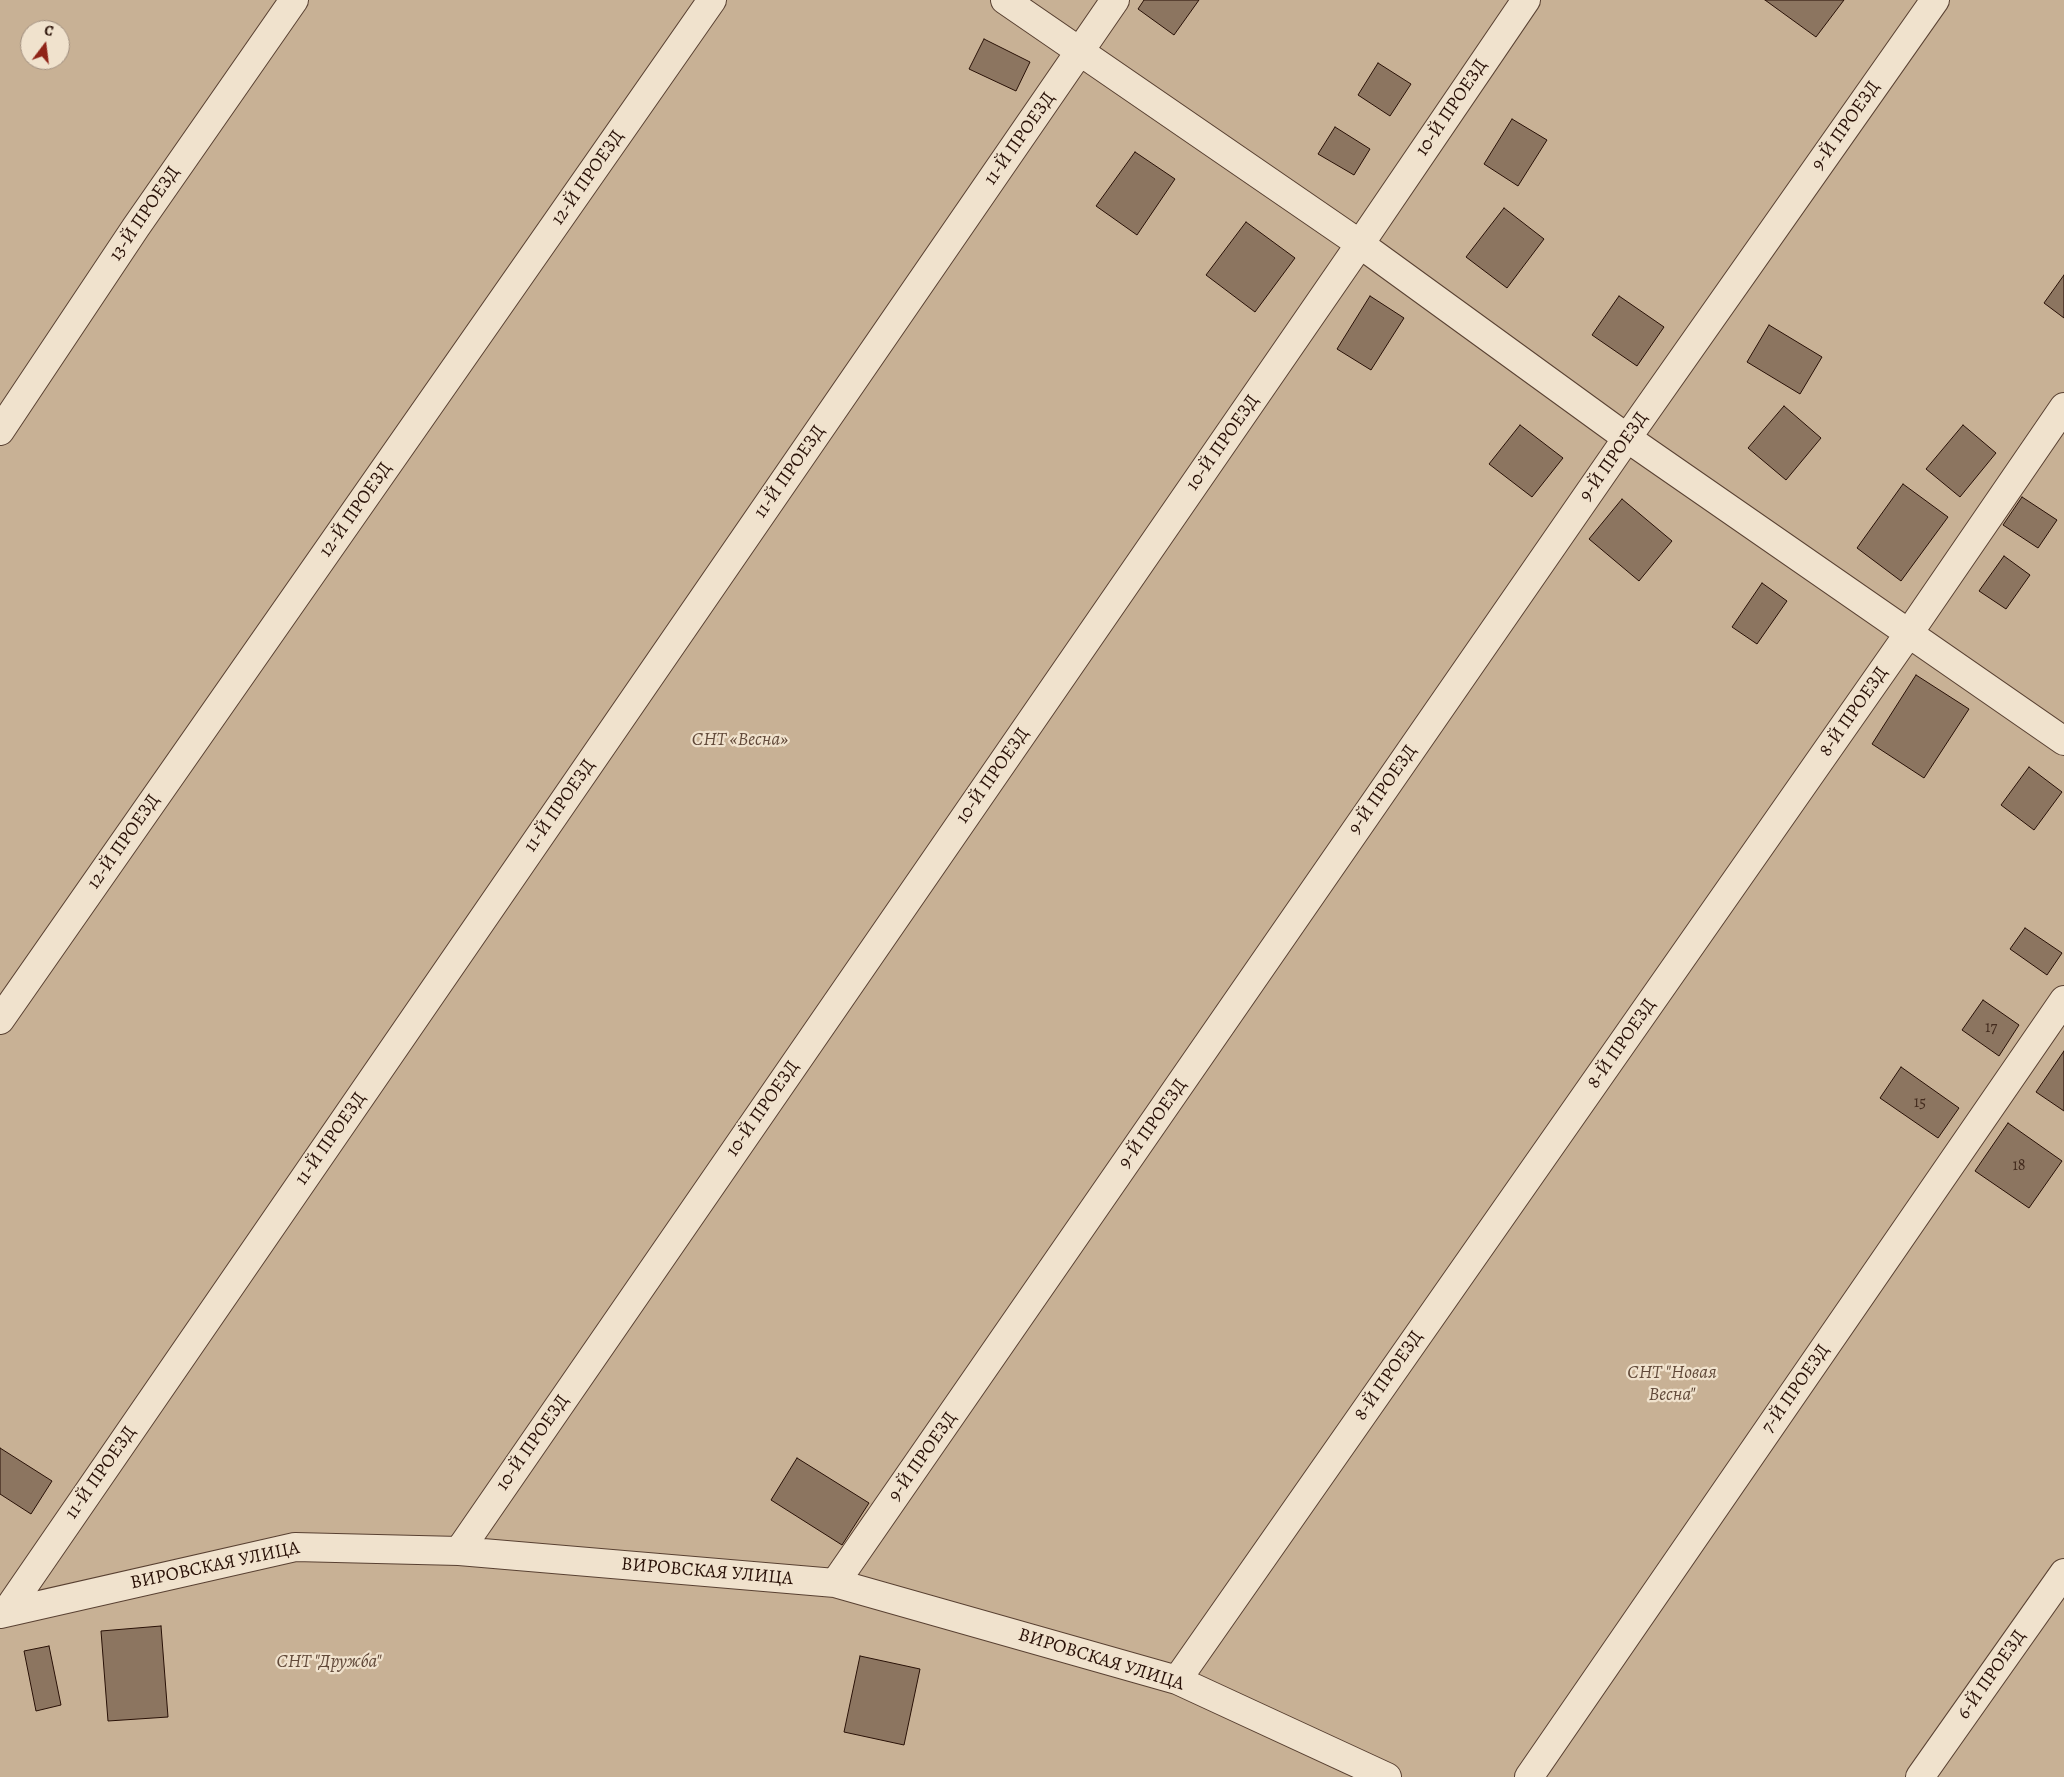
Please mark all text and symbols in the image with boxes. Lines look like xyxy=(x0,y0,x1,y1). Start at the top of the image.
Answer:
north arrow xyxy=(20,20,70,70)
text: С xyxy=(42,21,55,41)
street label: 10-Й ПРОЕЗД xyxy=(1411,55,1493,161)
street label: 9-Й ПРОЕЗД xyxy=(1807,77,1885,175)
street label: 11-Й ПРОЕЗД xyxy=(980,88,1060,190)
street label: 12-Й ПРОЕЗД xyxy=(547,126,629,230)
street label: 13-Й ПРОЕЗД xyxy=(105,162,185,266)
street label: 10-Й ПРОЕЗД xyxy=(1182,391,1264,495)
street label: 9-Й ПРОЕЗД xyxy=(1575,408,1653,506)
street label: 11-Й ПРОЕЗД xyxy=(750,421,830,523)
street label: 12-Й ПРОЕЗД xyxy=(315,458,397,562)
street label: 8-Й ПРОЕЗД xyxy=(1815,663,1893,761)
street label: 10-Й ПРОЕЗД xyxy=(952,724,1034,828)
park label: СНТ «Весна» xyxy=(692,729,788,751)
street label: 9-Й ПРОЕЗД xyxy=(1344,741,1422,839)
street label: 11-Й ПРОЕЗД xyxy=(520,755,600,857)
street label: 12-Й ПРОЕЗД xyxy=(83,790,165,894)
street label: 8-Й ПРОЕЗД xyxy=(1583,995,1661,1093)
house number: 17 xyxy=(1985,1018,1997,1038)
street label: 10-Й ПРОЕЗД xyxy=(722,1057,804,1161)
street label: 9-Й ПРОЕЗД xyxy=(1114,1075,1192,1173)
street label: 11-Й ПРОЕЗД xyxy=(291,1088,371,1190)
house number: 15 xyxy=(1914,1093,1926,1113)
house number: 18 xyxy=(2012,1156,2026,1176)
street label: 8-Й ПРОЕЗД xyxy=(1350,1327,1428,1425)
street label: 7-Й ПРОЕЗД xyxy=(1757,1340,1835,1438)
park label: СНТ "Новая Весна" xyxy=(1627,1362,1717,1406)
street label: 10-Й ПРОЕЗД xyxy=(492,1391,574,1495)
street label: 9-Й ПРОЕЗД xyxy=(884,1408,962,1506)
street label: 11-Й ПРОЕЗД xyxy=(61,1422,141,1524)
street label: ВИРОВСКАЯ УЛИЦА xyxy=(128,1537,302,1595)
street label: ВИРОВСКАЯ УЛИЦА xyxy=(620,1553,794,1591)
street label: ВИРОВСКАЯ УЛИЦА xyxy=(1015,1624,1187,1696)
street label: 6-Й ПРОЕЗД xyxy=(1953,1626,2031,1724)
park label: СНТ "Дружба" xyxy=(276,1651,382,1673)

